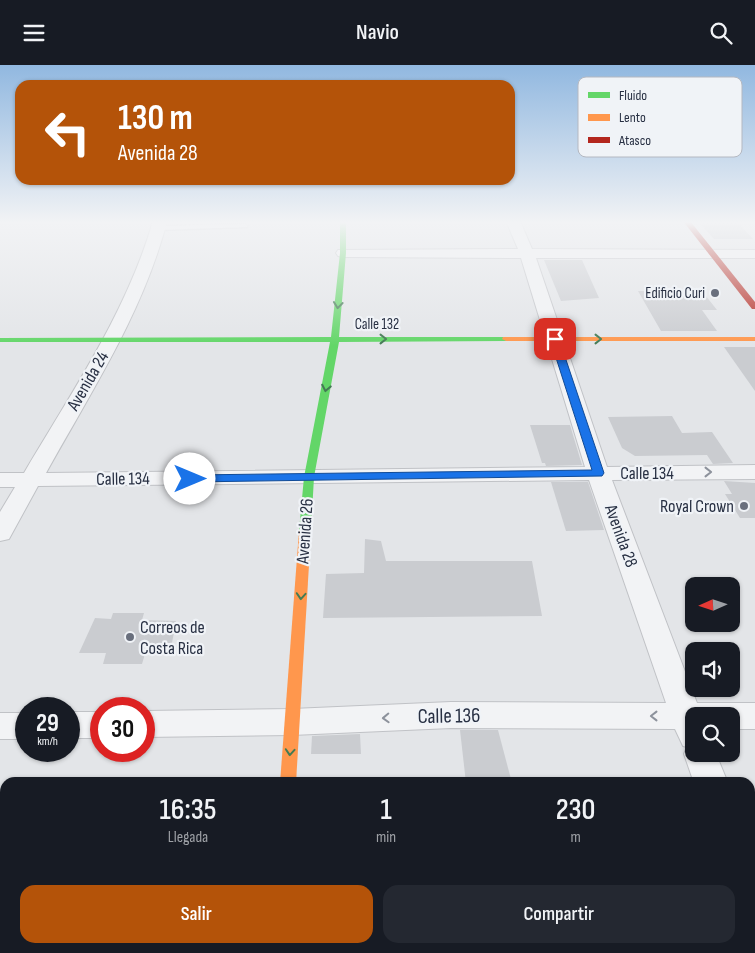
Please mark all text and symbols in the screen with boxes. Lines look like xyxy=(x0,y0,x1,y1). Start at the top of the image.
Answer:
icon: menu xyxy=(20,19,48,47)
text: Navio xyxy=(356,19,399,46)
icon: search xyxy=(707,19,735,47)
legend xyxy=(578,77,742,157)
text: Fluido xyxy=(619,87,647,104)
text: 130 m xyxy=(118,97,193,140)
icon: left xyxy=(35,100,100,165)
text: Lento xyxy=(619,109,646,126)
text: Atasco xyxy=(618,132,651,149)
text: Avenida 28 xyxy=(118,140,198,167)
place label: Edificio Curi xyxy=(645,284,705,303)
marker: Edificio Curi xyxy=(709,287,721,299)
one-way arrow xyxy=(333,301,344,309)
street label: Calle 132 xyxy=(355,315,399,334)
pin xyxy=(534,318,576,360)
icon: arrive xyxy=(541,325,569,353)
one-way arrow xyxy=(380,334,388,344)
one-way arrow xyxy=(595,334,603,344)
street label: Avenida 24 xyxy=(62,347,114,415)
one-way arrow xyxy=(321,383,331,392)
position arrow xyxy=(163,452,215,504)
street label: Calle 134 xyxy=(620,463,674,484)
one-way arrow xyxy=(704,467,712,478)
street label: Calle 134 xyxy=(96,468,150,490)
place label: Royal Crown xyxy=(660,496,734,517)
street label: Avenida 26 xyxy=(292,498,318,565)
marker: Royal Crown xyxy=(738,500,750,512)
street label: Avenida 28 xyxy=(600,501,642,570)
north arrow xyxy=(685,577,740,633)
map controls xyxy=(685,577,740,762)
one-way arrow xyxy=(295,592,306,600)
place label: Correos de Costa Rica xyxy=(140,617,205,659)
marker: Correos de Costa Rica xyxy=(124,631,136,643)
button: sound xyxy=(685,642,740,697)
speed limit sign: 30 xyxy=(90,697,155,762)
street label: Calle 136 xyxy=(417,703,481,729)
button: search xyxy=(685,707,740,762)
text: 29 xyxy=(36,708,59,739)
one-way arrow xyxy=(650,711,658,721)
one-way arrow xyxy=(382,712,390,723)
text: km/h xyxy=(37,734,58,749)
one-way arrow xyxy=(285,748,296,756)
text: 16:35 xyxy=(160,792,217,828)
text: 1 xyxy=(380,792,392,828)
text: 230 xyxy=(556,792,595,828)
text: Llegada xyxy=(168,828,208,847)
text: min xyxy=(376,828,396,847)
text: m xyxy=(570,828,581,847)
button: Salir xyxy=(20,885,373,943)
button: Compartir xyxy=(383,885,735,943)

